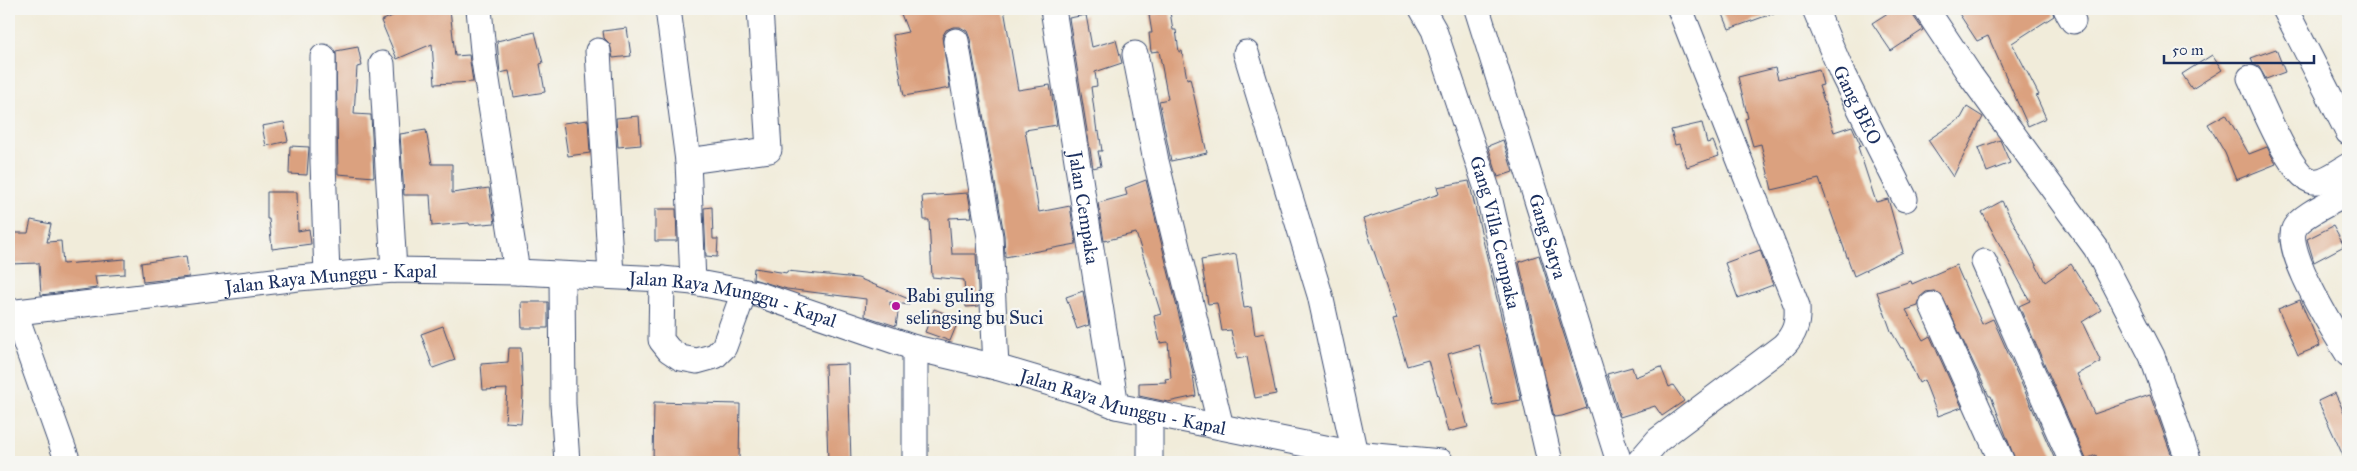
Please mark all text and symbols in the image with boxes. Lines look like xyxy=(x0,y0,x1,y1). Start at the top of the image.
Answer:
scale bar xyxy=(2164,32,2314,64)
text: 50 m xyxy=(2172,41,2204,59)
street label: Gang BEO xyxy=(1828,62,1887,148)
street label: Jalan Cempaka xyxy=(1062,147,1104,267)
street label: Gang Villa Cempaka xyxy=(1465,153,1526,312)
street label: Gang Satya xyxy=(1524,191,1572,282)
street label: Jalan Raya Munggu - Kapal xyxy=(222,259,438,300)
street label: Jalan Raya Munggu - Kapal xyxy=(626,266,841,333)
place label: Babi guling selingsing bu Suci xyxy=(906,284,1043,330)
marker: Babi guling selingsing bu Suci xyxy=(890,300,902,312)
street label: Jalan Raya Munggu - Kapal xyxy=(1015,363,1229,440)

